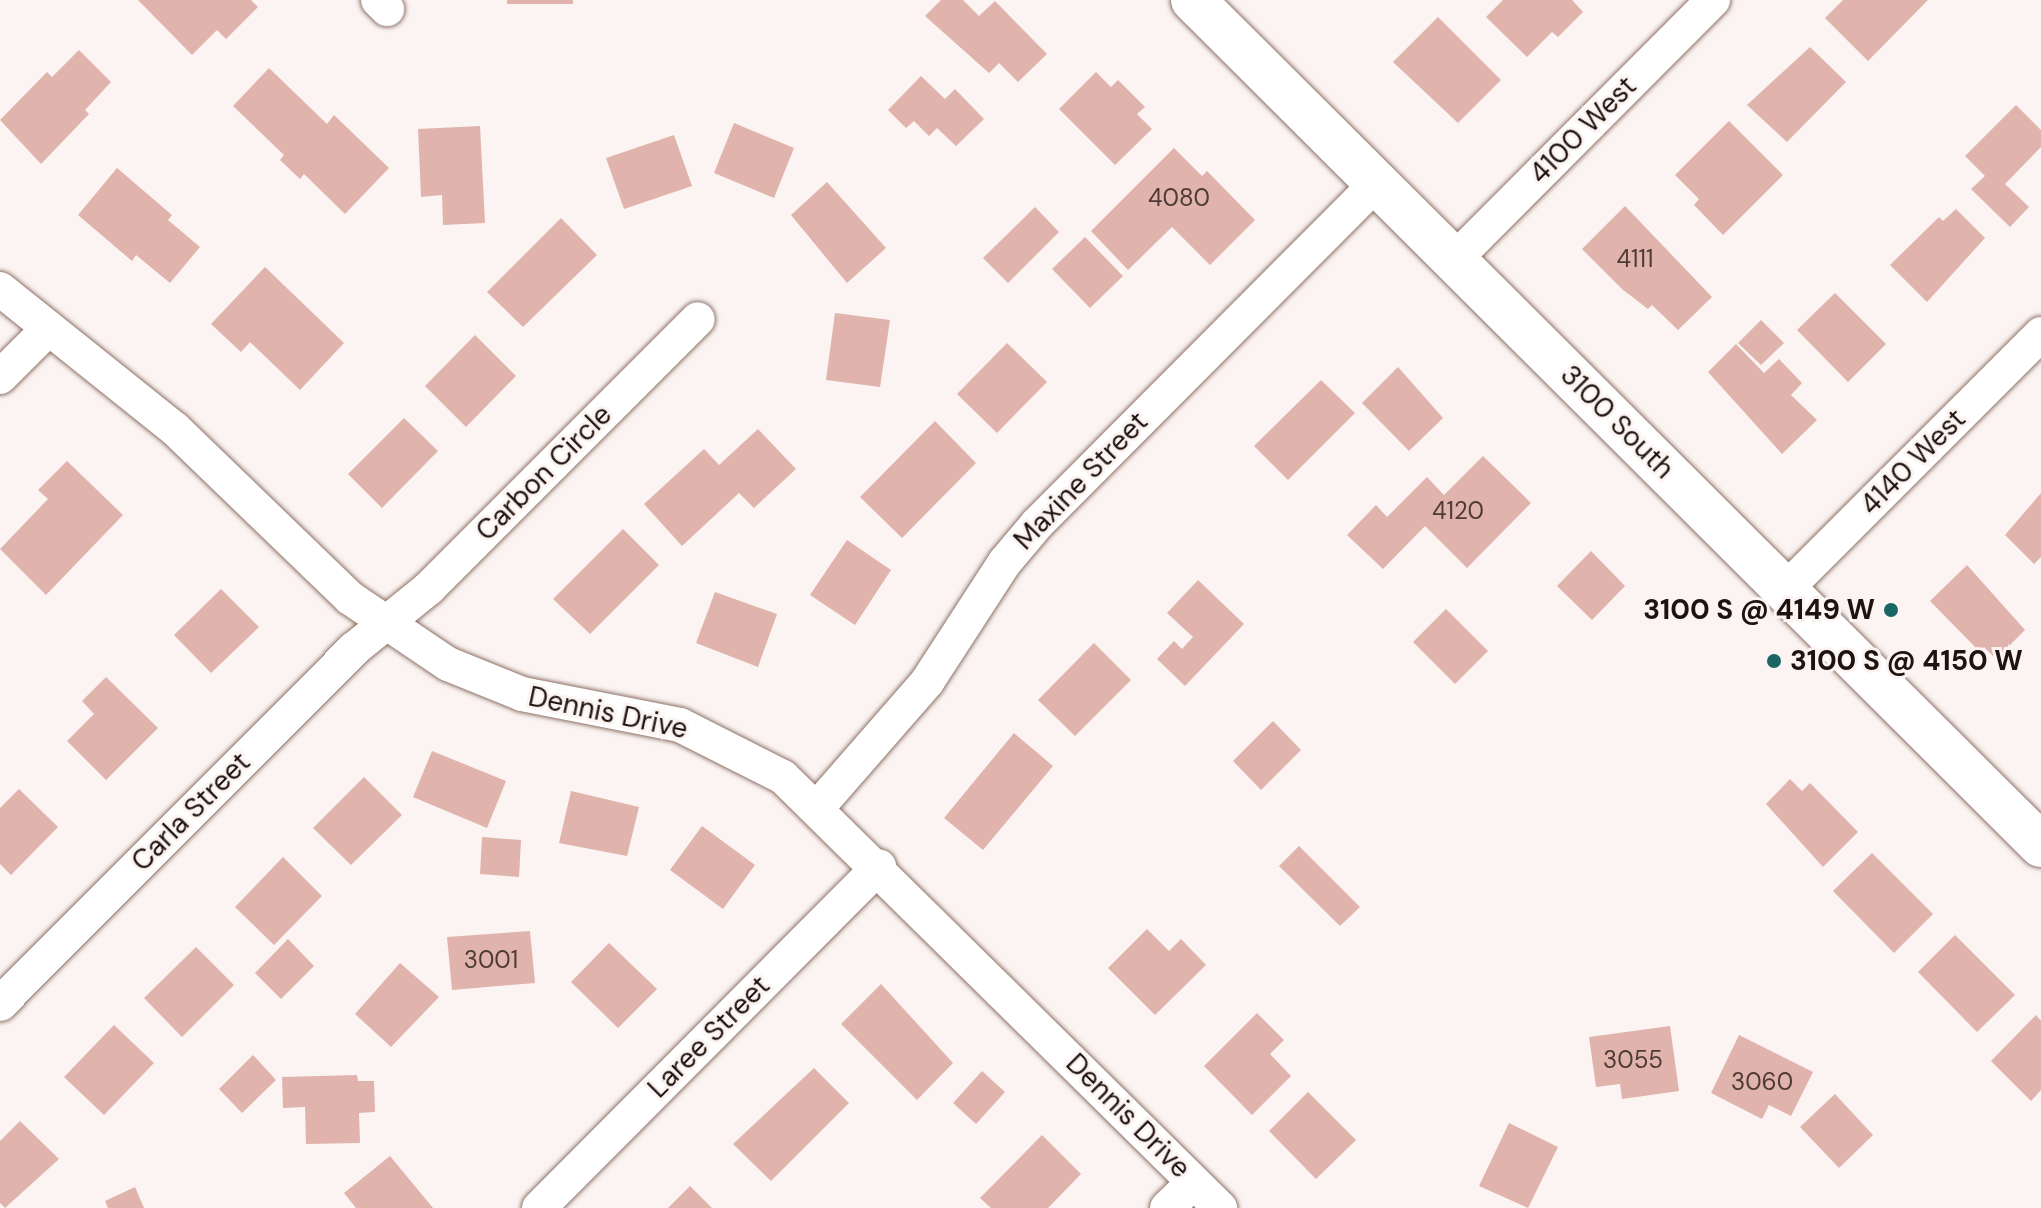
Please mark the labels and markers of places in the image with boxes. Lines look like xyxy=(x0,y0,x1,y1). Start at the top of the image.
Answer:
place label: 3100 S @ 4149 W xyxy=(1643,593,1875,627)
marker: 3100 S @ 4149 W xyxy=(1882,601,1900,619)
place label: 3100 S @ 4150 W xyxy=(1790,644,2023,678)
marker: 3100 S @ 4150 W xyxy=(1765,652,1783,670)

